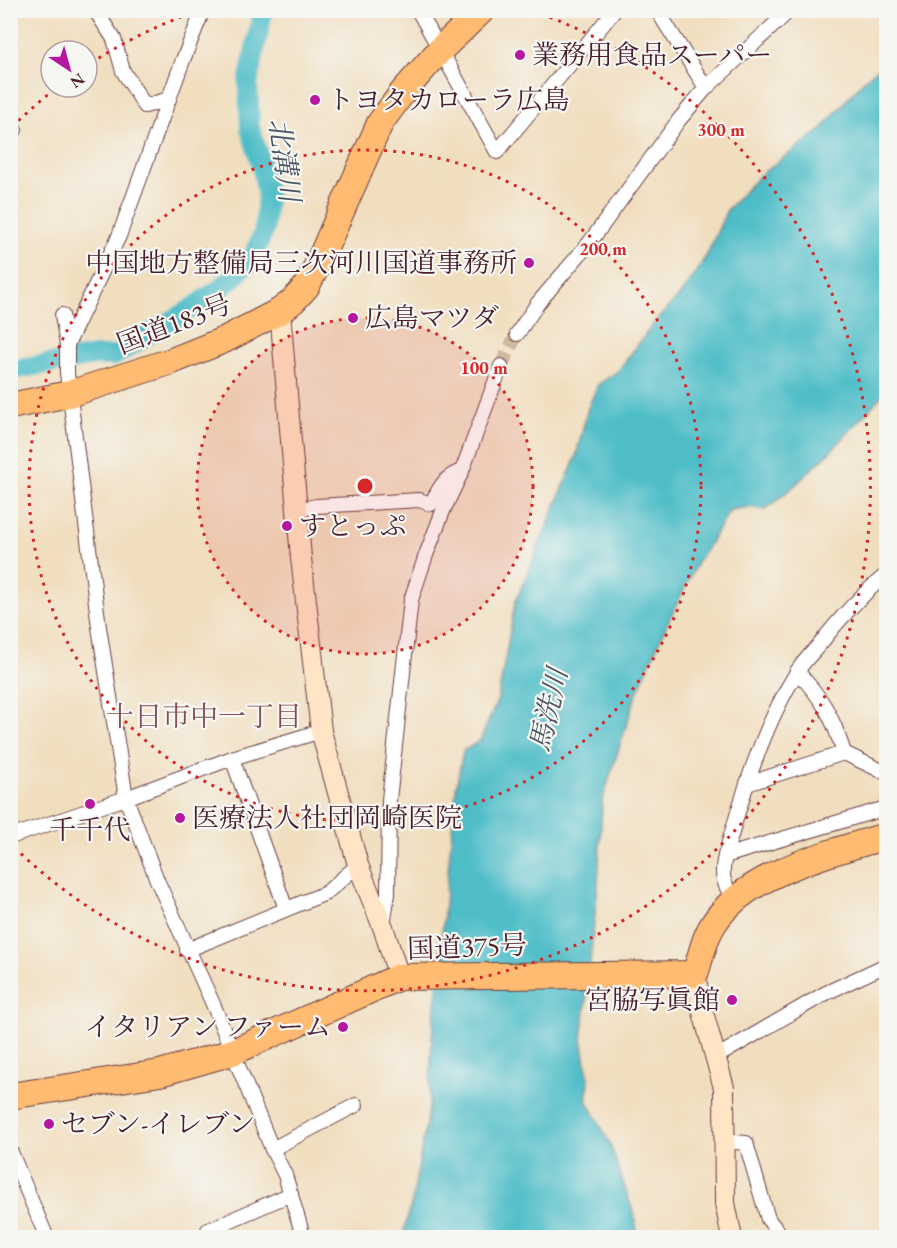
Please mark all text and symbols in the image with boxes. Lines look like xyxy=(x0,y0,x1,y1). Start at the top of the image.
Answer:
place label: 業務用食品スーパー xyxy=(532,37,772,72)
north arrow xyxy=(39,39,99,99)
marker: 業務用食品スーパー xyxy=(513,48,527,62)
text: N xyxy=(66,68,89,93)
place label: トヨタカローラ広島 xyxy=(327,82,570,117)
marker: トヨタカローラ広島 xyxy=(308,93,322,107)
water label: 北溝川 xyxy=(261,116,309,207)
text: 300 m xyxy=(697,118,745,141)
text: 200 m xyxy=(579,237,627,260)
place label: 中国地方整備局三次河川国道事務所 xyxy=(85,245,517,280)
marker: 中国地方整備局三次河川国道事務所 xyxy=(522,256,536,270)
street label: 国道183号 xyxy=(112,286,236,361)
place label: 広島マツダ xyxy=(365,300,499,335)
marker: 広島マツダ xyxy=(346,311,360,325)
text: 100 m xyxy=(460,356,508,379)
centre of rings xyxy=(355,476,375,496)
place label: すとっぷ xyxy=(299,508,406,543)
marker: すとっぷ xyxy=(280,519,294,533)
water label: 馬洗川 xyxy=(521,662,576,755)
district label: 十日市中一丁目 xyxy=(106,698,302,734)
marker: 千千代 xyxy=(83,797,97,811)
place label: 医療法人社団岡崎医院 xyxy=(192,800,462,835)
marker: 医療法人社団岡崎医院 xyxy=(173,811,187,825)
place label: 千千代 xyxy=(50,812,131,847)
street label: 国道375号 xyxy=(406,927,528,966)
place label: 宮脇写眞館 xyxy=(585,982,720,1017)
marker: 宮脇写眞館 xyxy=(725,993,739,1007)
place label: イタリアン ファーム xyxy=(84,1009,331,1044)
marker: イタリアン ファーム xyxy=(336,1020,350,1034)
place label: セブン-イレブン xyxy=(61,1106,255,1141)
marker: セブン-イレブン xyxy=(42,1117,56,1131)

